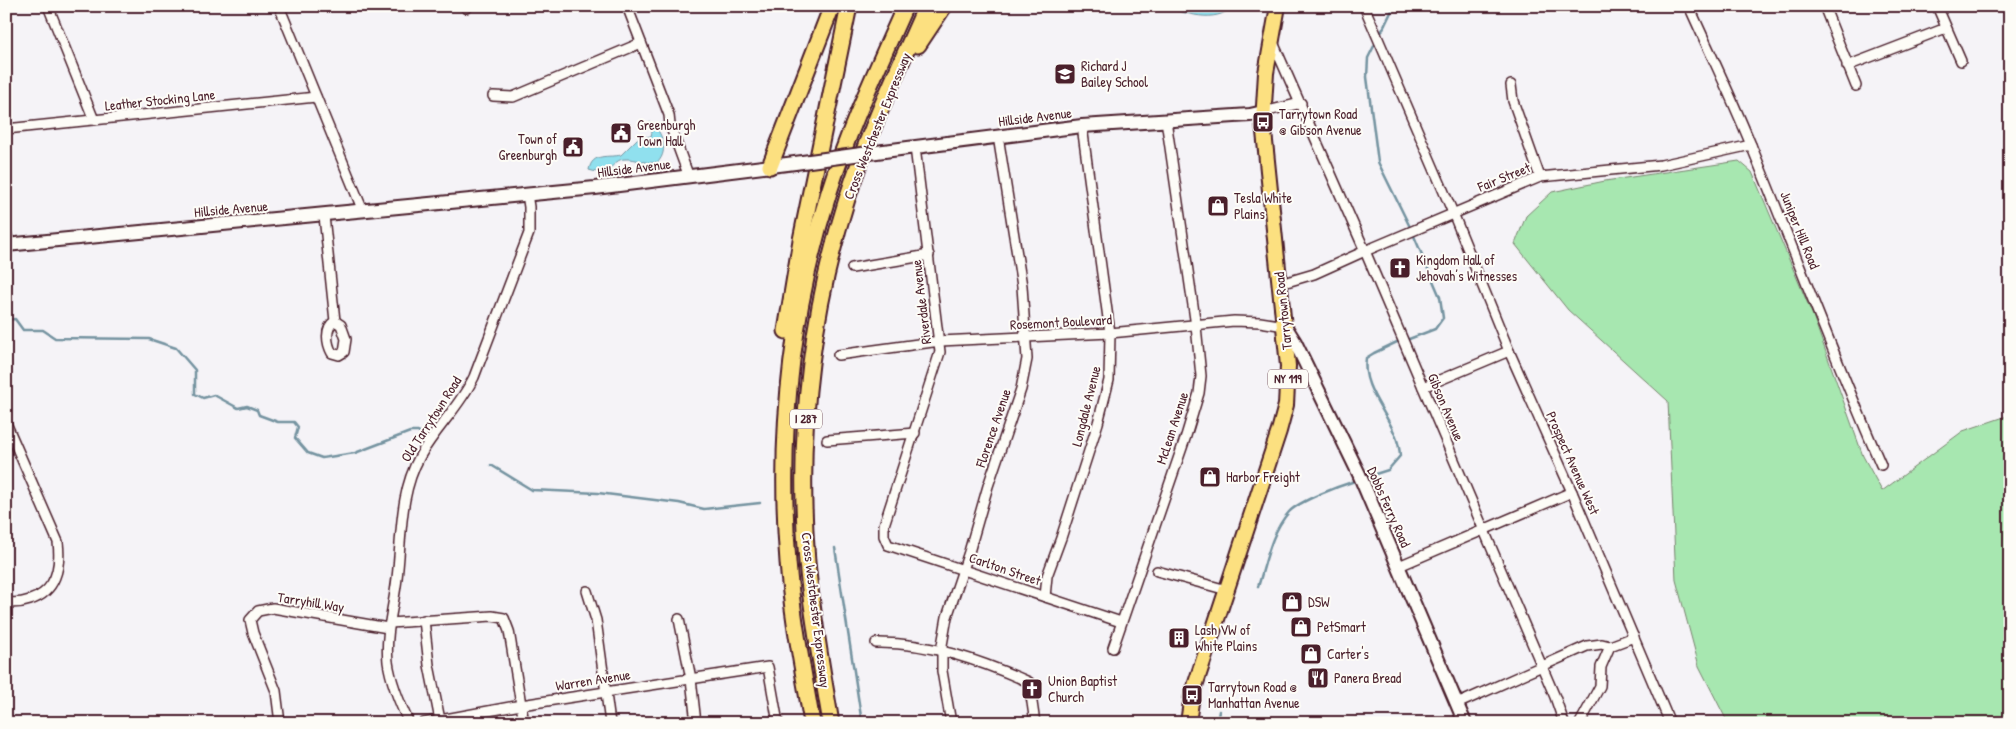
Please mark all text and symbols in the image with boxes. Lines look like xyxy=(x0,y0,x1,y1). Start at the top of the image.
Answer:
street label: Cross Westchester Expressway xyxy=(838,50,916,202)
place label: Richard J Bailey School xyxy=(1081,56,1148,92)
school or university icon: Richard J Bailey School xyxy=(1053,62,1077,86)
street label: Leather Stocking Lane xyxy=(104,84,217,116)
street label: Hillside Avenue xyxy=(997,103,1073,130)
place label: Tarrytown Road @ Gibson Avenue xyxy=(1279,104,1362,139)
bus stop icon: Tarrytown Road @ Gibson Avenue xyxy=(1251,110,1275,134)
place label: Greenburgh Town Hall xyxy=(637,115,696,150)
public building icon: Greenburgh Town Hall xyxy=(609,121,633,145)
place label: Town of Greenburgh xyxy=(499,129,557,165)
public building icon: Town of Greenburgh xyxy=(561,135,585,159)
street label: Hillside Avenue xyxy=(596,154,672,181)
street label: Fair Street xyxy=(1474,157,1533,196)
place label: Tesla White Plains xyxy=(1234,188,1292,223)
street label: Juniper Hill Road xyxy=(1775,188,1825,272)
shop icon: Tesla White Plains xyxy=(1206,194,1230,218)
street label: Hillside Avenue xyxy=(193,196,269,221)
place label: Kingdom Hall of Jehovah’s Witnesses xyxy=(1416,250,1517,285)
church icon: Kingdom Hall of Jehovah’s Witnesses xyxy=(1388,256,1412,280)
street label: Riverdale Avenue xyxy=(906,258,935,345)
street label: Tarrytown Road xyxy=(1269,271,1297,351)
street label: Rosemont Boulevard xyxy=(1010,309,1113,334)
street label: Longdale Avenue xyxy=(1066,363,1106,448)
road number: NY 119 xyxy=(1268,369,1308,388)
street label: Gibson Avenue xyxy=(1424,370,1469,444)
street label: Old Tarrytown Road xyxy=(396,372,466,466)
street label: Florence Avenue xyxy=(970,386,1015,470)
street label: McLean Avenue xyxy=(1151,389,1192,466)
street label: Prospect Avenue West xyxy=(1541,408,1605,518)
road number: I 287 xyxy=(790,409,822,428)
street label: Dobbs Ferry Road xyxy=(1362,464,1416,551)
shop icon: Harbor Freight xyxy=(1198,465,1222,489)
place label: Harbor Freight xyxy=(1226,467,1300,487)
street label: Cross Westchester Expressway xyxy=(797,531,835,689)
street label: Carlton Street xyxy=(967,547,1044,590)
street label: Tarryhill Way xyxy=(276,587,346,617)
shop icon: DSW xyxy=(1280,590,1304,614)
place label: DSW xyxy=(1308,592,1330,611)
shop icon: PetSmart xyxy=(1289,615,1313,639)
place label: PetSmart xyxy=(1317,617,1366,636)
place label: Lash VW of White Plains xyxy=(1195,620,1257,655)
building icon: Lash VW of White Plains xyxy=(1167,626,1191,650)
shop icon: Carter's xyxy=(1299,642,1323,666)
place label: Carter's xyxy=(1327,644,1369,663)
street label: Warren Avenue xyxy=(554,664,632,695)
restaurant icon: Panera Bread xyxy=(1306,666,1330,690)
place label: Panera Bread xyxy=(1334,668,1402,687)
place label: Union Baptist Church xyxy=(1048,671,1117,706)
church icon: Union Baptist Church xyxy=(1020,677,1044,701)
place label: Tarrytown Road @ Manhattan Avenue xyxy=(1208,677,1300,712)
bus stop icon: Tarrytown Road @ Manhattan Avenue xyxy=(1180,683,1204,707)

